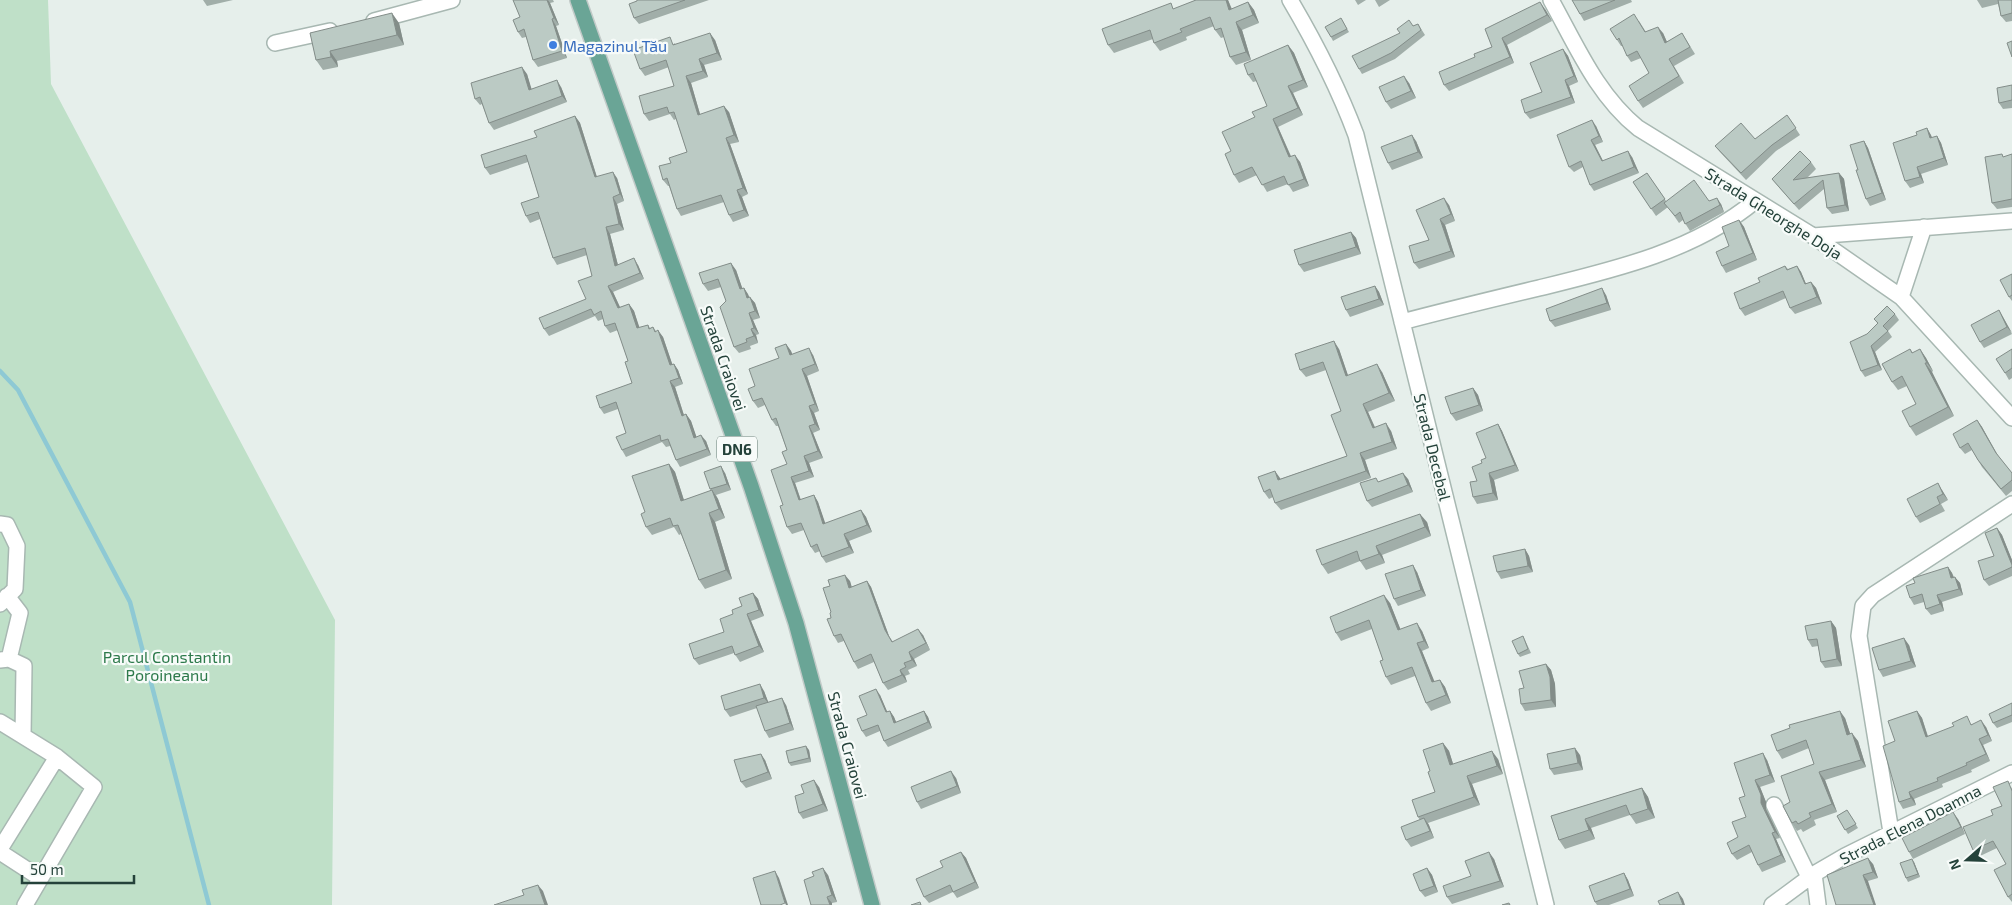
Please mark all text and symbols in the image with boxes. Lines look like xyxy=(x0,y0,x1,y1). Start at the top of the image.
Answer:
place label: Magazinul Tău xyxy=(563,36,667,55)
marker: Magazinul Tău xyxy=(547,39,559,51)
street label: Strada Gheorghe Doja xyxy=(1701,163,1846,264)
street label: Strada Craiovei xyxy=(697,303,751,413)
street label: Strada Decebal xyxy=(1410,391,1456,503)
road number: DN6 xyxy=(717,436,757,462)
park label: Parcul Constantin Poroineanu xyxy=(103,647,231,684)
street label: Strada Craiovei xyxy=(825,689,871,801)
street label: Strada Elena Doamna xyxy=(1836,780,1984,868)
north arrow xyxy=(1942,835,1992,885)
scale bar xyxy=(22,852,135,884)
text: N xyxy=(1945,857,1964,872)
text: 50 m xyxy=(30,860,64,878)

